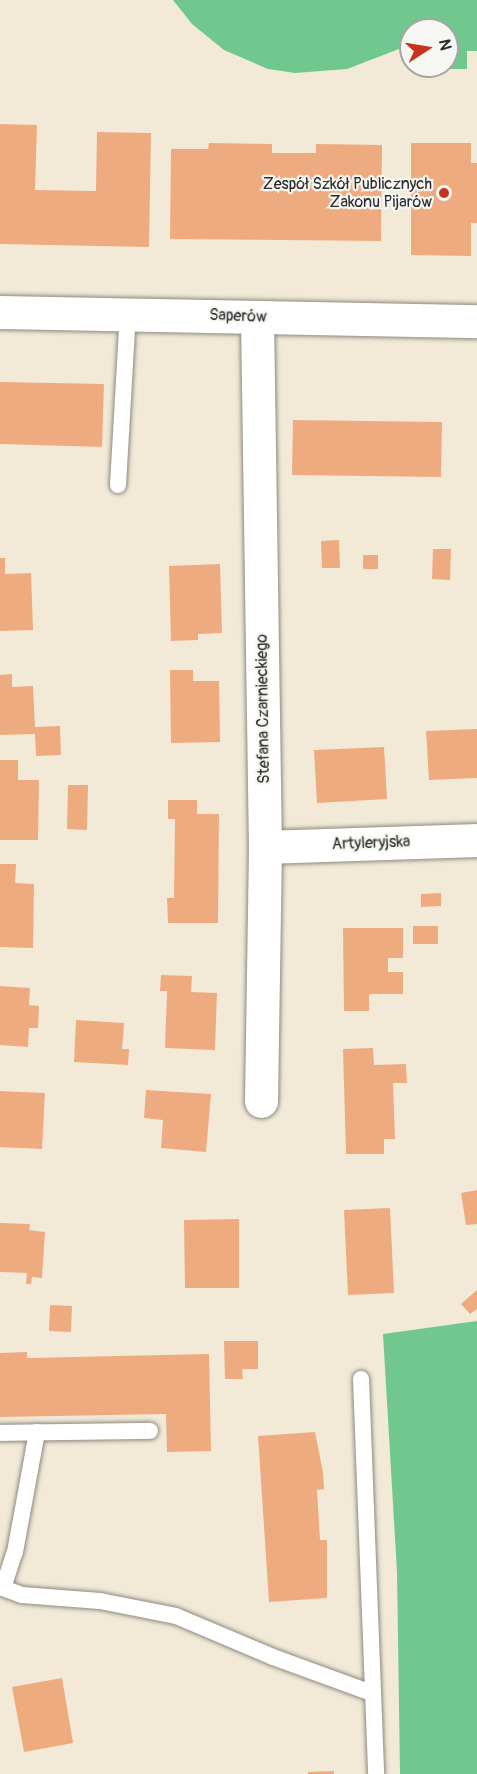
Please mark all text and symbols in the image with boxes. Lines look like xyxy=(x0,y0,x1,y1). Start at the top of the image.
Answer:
north arrow xyxy=(399,18,459,78)
text: N xyxy=(434,37,456,52)
place label: Zespół Szkół Publicznych Zakonu Pijarów xyxy=(263,174,432,212)
marker: Zespół Szkół Publicznych Zakonu Pijarów xyxy=(437,186,451,200)
street label: Saperów xyxy=(209,305,267,327)
street label: Stefana Czarnieckiego xyxy=(252,634,274,784)
street label: Artyleryjska xyxy=(331,832,411,854)

